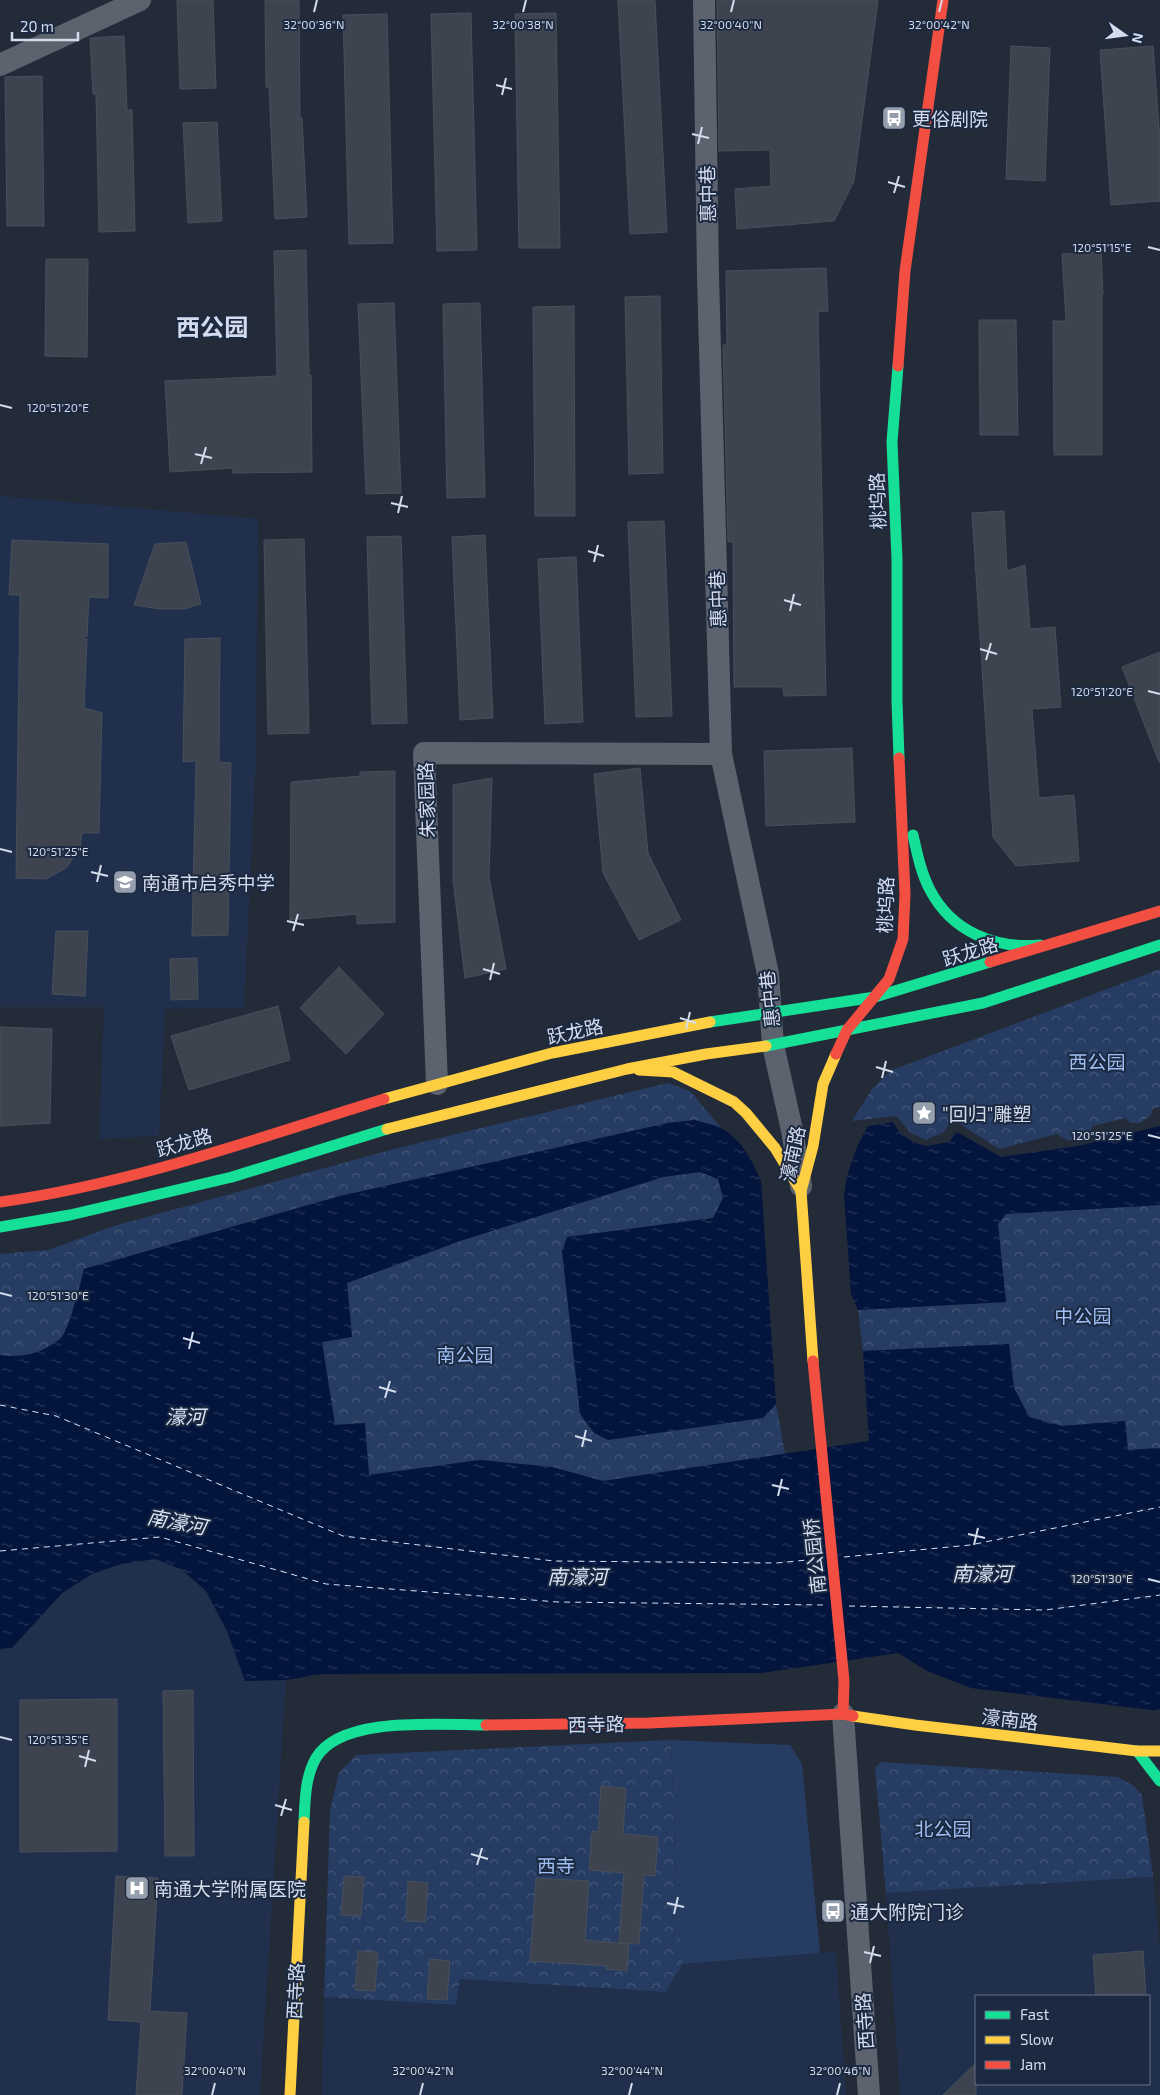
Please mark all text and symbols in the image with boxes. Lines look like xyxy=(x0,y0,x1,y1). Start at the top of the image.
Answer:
scale bar xyxy=(12,10,79,42)
north arrow xyxy=(1100,10,1150,60)
text: 20 m xyxy=(20,17,54,35)
text: 32°00'36"N xyxy=(284,17,345,31)
text: 32°00'38"N xyxy=(492,17,554,31)
text: 32°00'40"N xyxy=(700,17,762,31)
text: 32°00'42"N xyxy=(908,17,970,31)
text: N xyxy=(1129,31,1148,45)
bus stop icon: 更俗剧院 xyxy=(881,105,907,131)
place label: 更俗剧院 xyxy=(912,107,988,130)
street label: 惠中巷 xyxy=(695,165,719,223)
text: 120°51'15"E xyxy=(1073,240,1132,254)
district label: 西公园 xyxy=(176,312,248,341)
text: 120°51'20"E xyxy=(27,400,89,414)
street label: 桃坞路 xyxy=(865,472,889,530)
street label: 惠中巷 xyxy=(705,570,729,628)
text: 120°51'20"E xyxy=(1071,684,1133,698)
street label: 朱家园路 xyxy=(413,762,439,838)
text: 120°51'25"E xyxy=(28,844,89,858)
school or university icon: 南通市启秀中学 xyxy=(112,869,138,895)
place label: 南通市启秀中学 xyxy=(142,871,275,894)
street label: 桃坞路 xyxy=(873,876,897,934)
street label: 跃龙路 xyxy=(939,932,1001,970)
street label: 惠中巷 xyxy=(755,969,783,1029)
street label: 跃龙路 xyxy=(545,1014,605,1048)
park label: 西公园 xyxy=(1068,1050,1126,1073)
place icon: "回归"雕塑 xyxy=(911,1100,937,1126)
place label: "回归"雕塑 xyxy=(942,1102,1031,1125)
street label: 跃龙路 xyxy=(153,1123,215,1161)
street label: 濠南路 xyxy=(775,1124,809,1184)
text: 120°51'25"E xyxy=(1072,1128,1133,1142)
text: 120°51'30"E xyxy=(27,1288,89,1302)
park label: 中公园 xyxy=(1054,1304,1112,1327)
park label: 南公园 xyxy=(436,1343,494,1366)
water label: 濠河 xyxy=(165,1404,209,1428)
water label: 南濠河 xyxy=(145,1503,213,1539)
street label: 南公园桥 xyxy=(799,1517,829,1595)
water label: 南濠河 xyxy=(952,1561,1016,1585)
water label: 南濠河 xyxy=(547,1564,611,1588)
text: 120°51'30"E xyxy=(1071,1571,1133,1585)
street label: 濠南路 xyxy=(980,1704,1040,1734)
street label: 西寺路 xyxy=(567,1712,625,1736)
text: 120°51'35"E xyxy=(28,1732,89,1746)
park label: 北公园 xyxy=(914,1817,972,1840)
park label: 西寺 xyxy=(537,1854,575,1877)
hospital icon: 南通大学附属医院 xyxy=(124,1875,150,1901)
place label: 南通大学附属医院 xyxy=(154,1877,306,1900)
bus stop icon: 通大附院门诊 xyxy=(820,1898,846,1924)
place label: 通大附院门诊 xyxy=(850,1900,964,1923)
street label: 西寺路 xyxy=(282,1962,308,2020)
street label: 西寺路 xyxy=(851,1992,877,2050)
legend xyxy=(975,1995,1150,2085)
text: Fast xyxy=(1020,2005,1050,2023)
text: Slow xyxy=(1020,2030,1054,2048)
text: Jam xyxy=(1020,2055,1046,2073)
text: 32°00'40"N xyxy=(184,2063,246,2077)
text: 32°00'42"N xyxy=(392,2063,454,2077)
text: 32°00'44"N xyxy=(601,2063,663,2077)
text: 32°00'46"N xyxy=(809,2063,871,2077)

